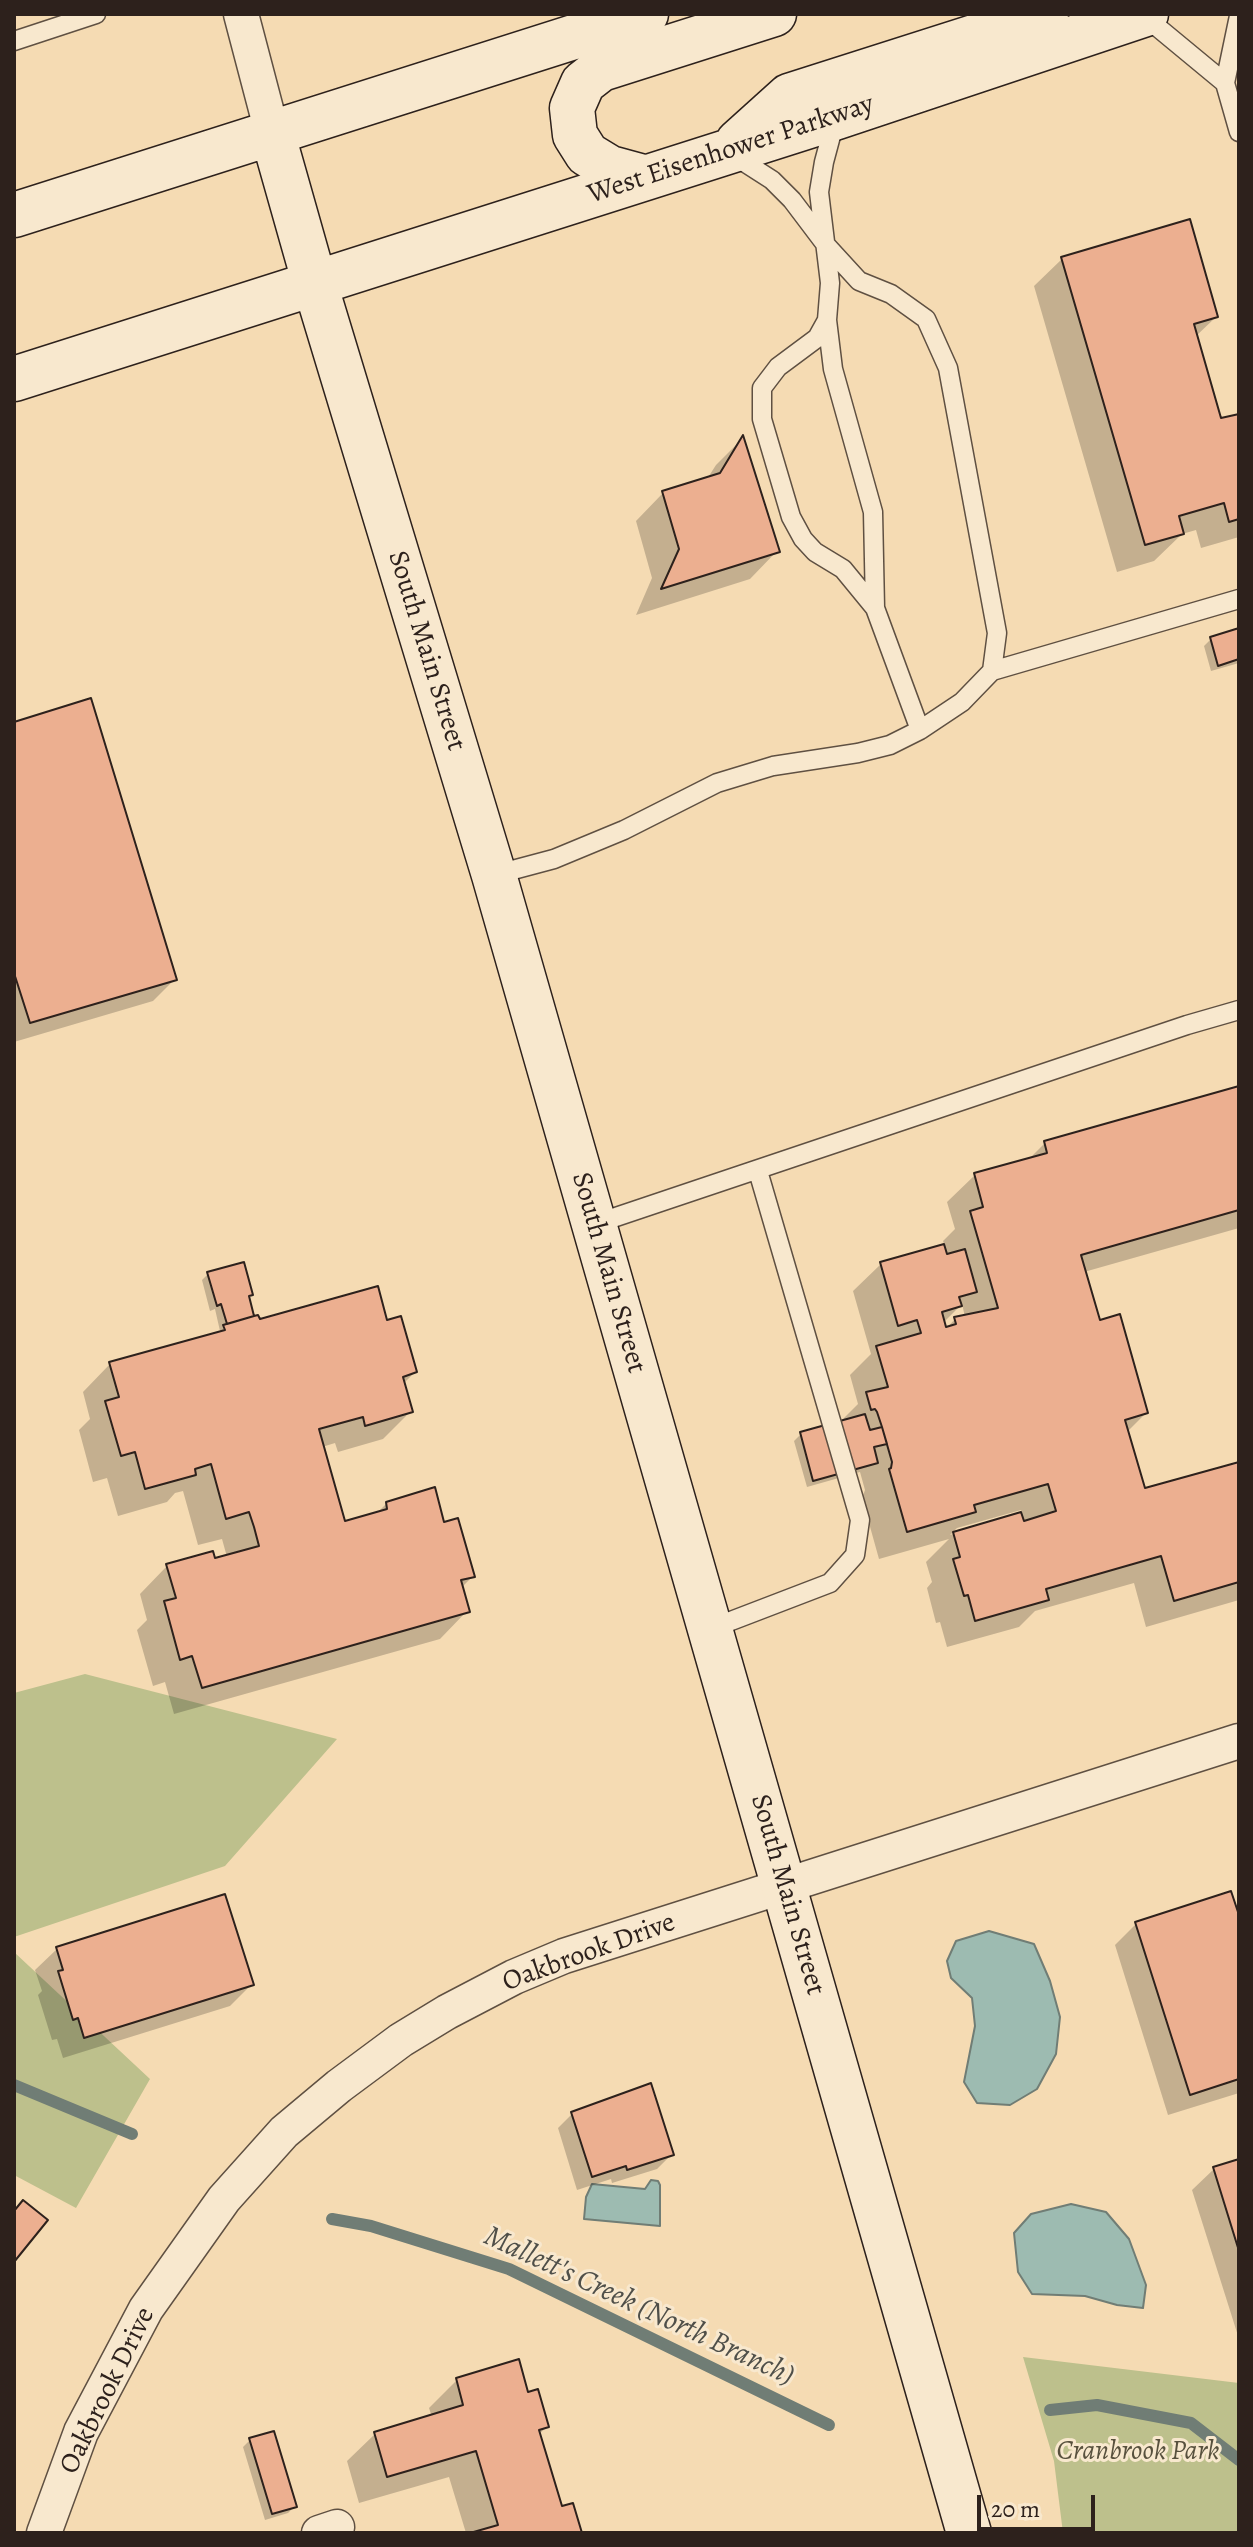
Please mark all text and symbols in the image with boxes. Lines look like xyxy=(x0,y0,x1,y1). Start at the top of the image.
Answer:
street label: West Eisenhower Parkway xyxy=(584,88,878,212)
street label: South Main Street xyxy=(380,547,472,755)
street label: South Main Street xyxy=(563,1169,653,1377)
street label: South Main Street xyxy=(742,1791,832,1999)
street label: Oakbrook Drive xyxy=(498,1906,680,2000)
water label: Mallett's Creek (North Branch) xyxy=(478,2219,800,2395)
street label: Oakbrook Drive xyxy=(53,2302,163,2480)
park label: Cranbrook Park xyxy=(1056,2435,1220,2469)
scale bar xyxy=(981,2479,1099,2529)
text: 20 m xyxy=(991,2493,1040,2525)

